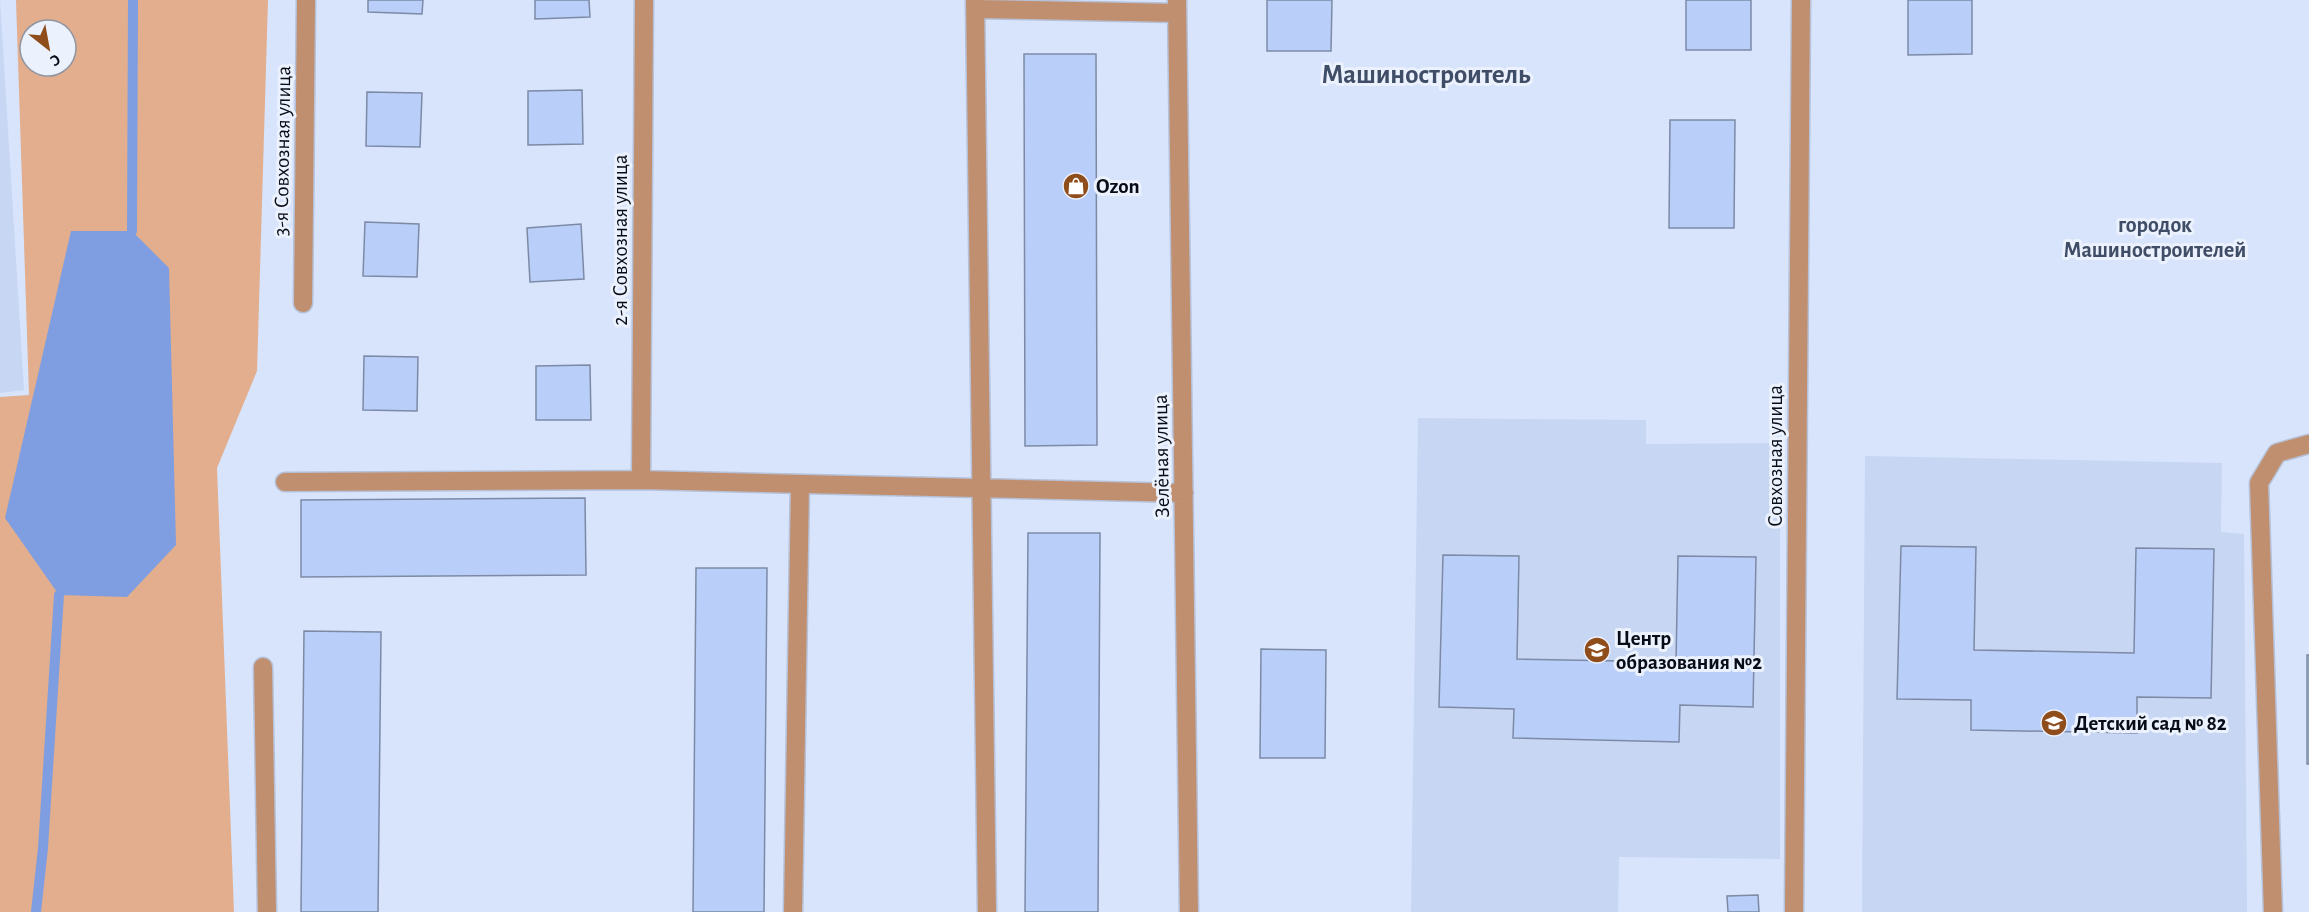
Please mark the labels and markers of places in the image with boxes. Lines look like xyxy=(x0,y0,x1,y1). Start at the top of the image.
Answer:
shop icon: Ozon xyxy=(1061,171,1091,201)
place label: Ozon xyxy=(1096,176,1140,197)
place label: Центр образования №2 xyxy=(1616,628,1762,673)
school or university icon: Центр образования №2 xyxy=(1582,635,1612,665)
school or university icon: Детский сад № 82 xyxy=(2039,708,2069,738)
place label: Детский сад № 82 xyxy=(2074,713,2227,734)

